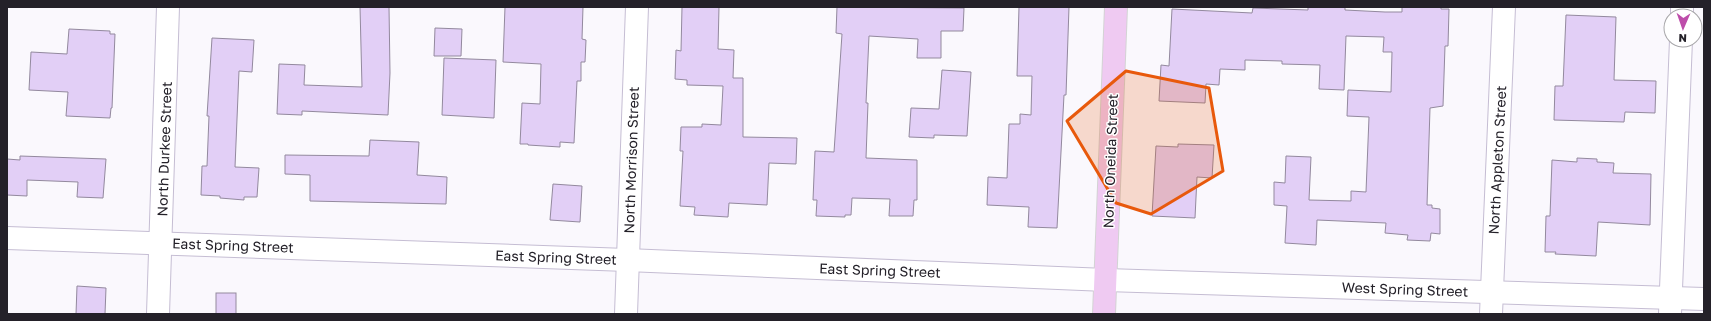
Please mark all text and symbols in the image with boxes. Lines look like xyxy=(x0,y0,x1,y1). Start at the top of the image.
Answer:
north arrow xyxy=(1663,8,1703,48)
text: N xyxy=(1678,32,1687,45)
street label: North Durkee Street xyxy=(153,81,175,217)
street label: North Appleton Street xyxy=(1485,85,1509,235)
street label: North Morrison Street xyxy=(620,86,642,234)
street label: North Oneida Street xyxy=(1099,93,1121,229)
street label: East Spring Street xyxy=(172,234,294,256)
street label: East Spring Street xyxy=(495,246,617,268)
street label: East Spring Street xyxy=(819,259,941,281)
street label: West Spring Street xyxy=(1342,278,1468,300)

